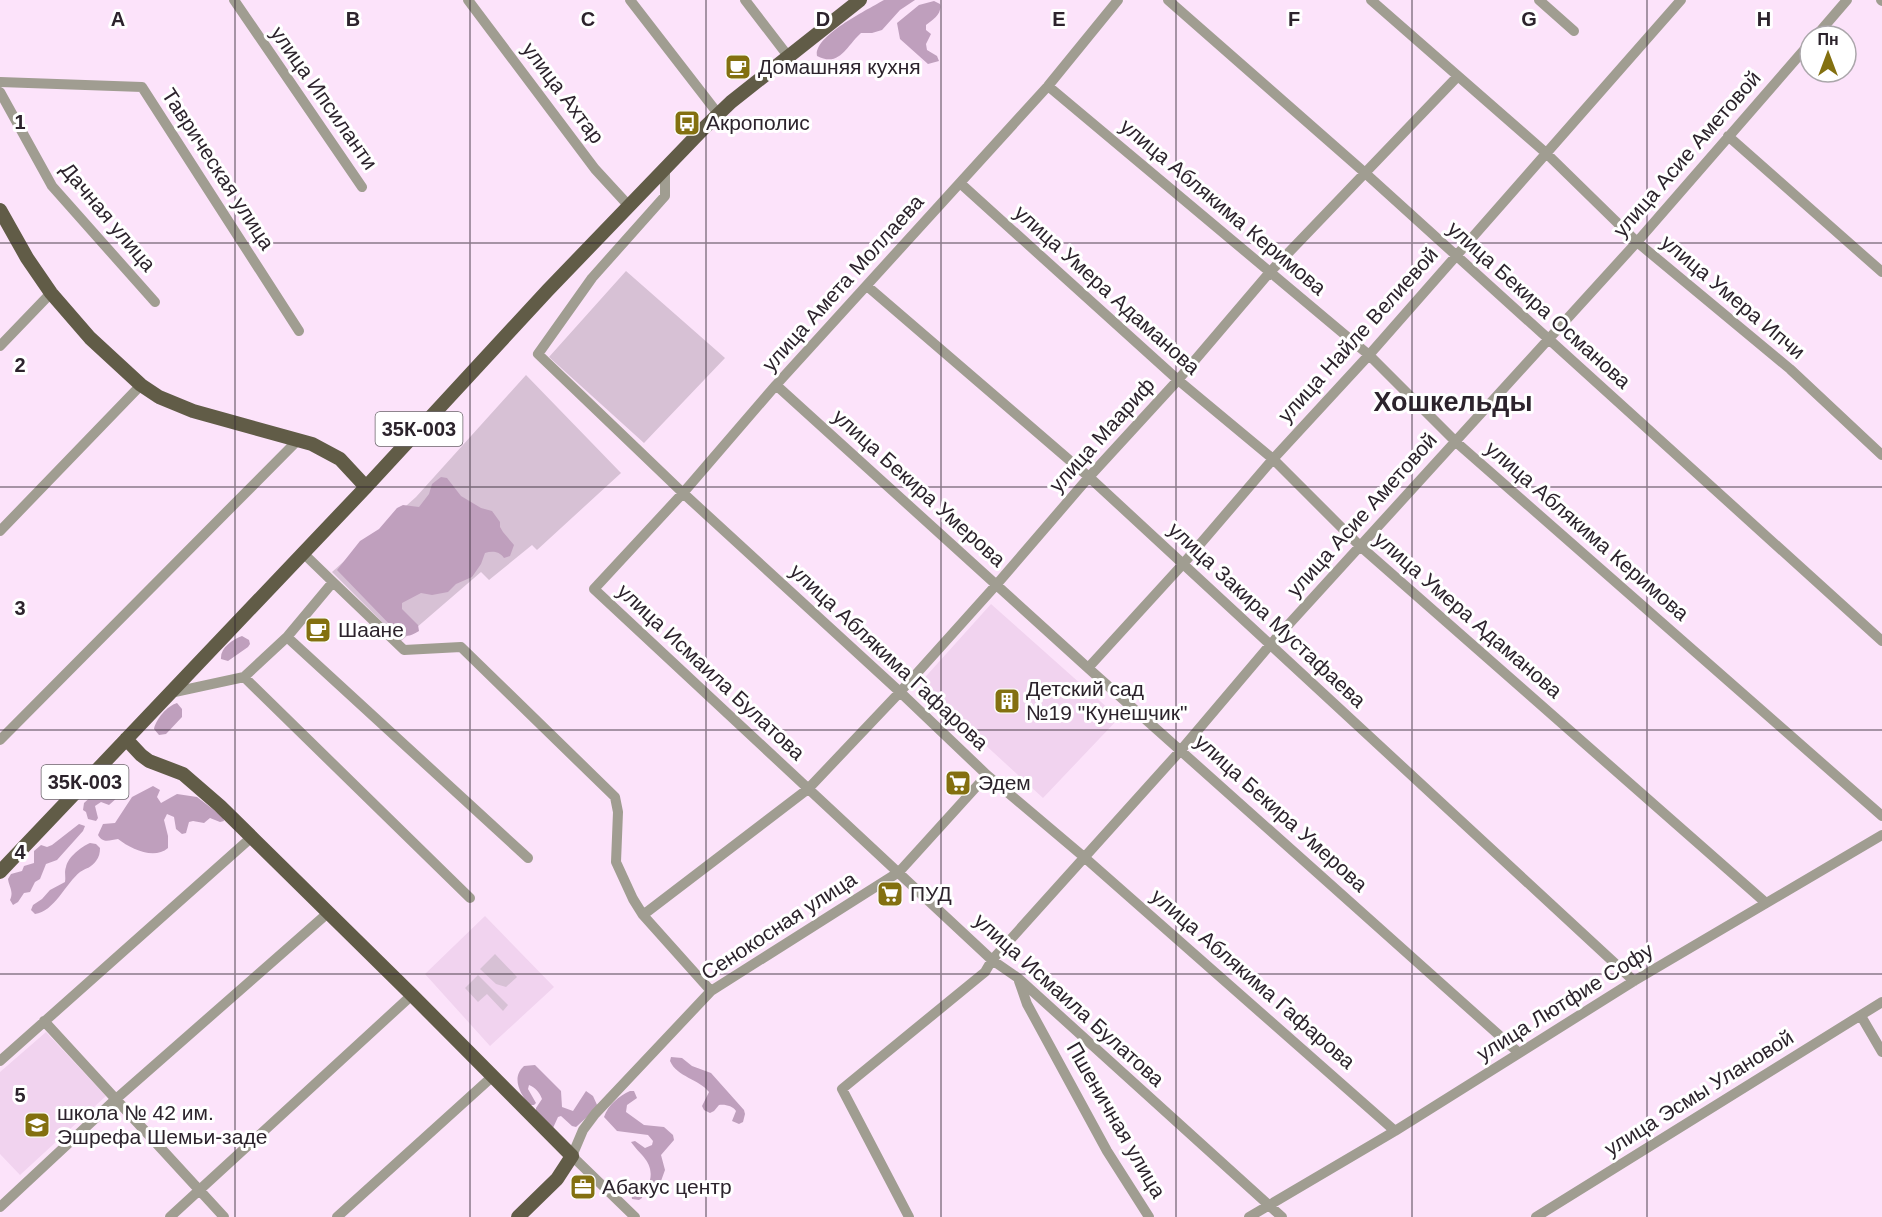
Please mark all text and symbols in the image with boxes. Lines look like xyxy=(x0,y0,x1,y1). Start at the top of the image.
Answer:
text: A xyxy=(111,8,125,30)
text: B xyxy=(346,8,360,30)
text: C xyxy=(581,8,595,30)
text: D xyxy=(816,8,830,30)
text: E xyxy=(1052,8,1066,30)
text: F xyxy=(1288,8,1300,30)
text: G xyxy=(1521,8,1537,30)
text: H xyxy=(1757,8,1771,30)
street label: улица Ипсиланти xyxy=(266,22,382,174)
north arrow xyxy=(1798,24,1858,84)
text: Пн xyxy=(1817,31,1839,48)
street label: улица Ахтар xyxy=(518,38,609,148)
cafe icon: Домашняя кухня xyxy=(723,52,753,82)
place label: Домашняя кухня xyxy=(758,55,921,78)
street label: улица Асие Аметовой xyxy=(1608,66,1765,241)
street label: Таврическая улица xyxy=(158,84,279,254)
bus stop icon: Акрополис xyxy=(672,108,702,138)
text: 1 xyxy=(14,111,26,133)
place label: Акрополис xyxy=(706,111,810,134)
street label: улица Аблякима Керимова xyxy=(1116,114,1331,300)
street label: Дачная улица xyxy=(56,158,161,276)
street label: улица Амета Моллаева xyxy=(757,190,928,376)
street label: улица Умера Адаманова xyxy=(1010,200,1205,379)
street label: улица Бекира Османова xyxy=(1443,216,1636,393)
street label: улица Умера Ипчи xyxy=(1657,230,1810,363)
street label: улица Найле Велиевой xyxy=(1273,243,1442,427)
text: 2 xyxy=(14,354,26,376)
street label: улица Маариф xyxy=(1044,373,1159,496)
district label: Хошкельды xyxy=(1373,387,1533,417)
street label: улица Бекира Умерова xyxy=(829,404,1010,571)
road number: 35К-003 xyxy=(376,412,462,446)
street label: улица Асие Аметовой xyxy=(1282,428,1441,601)
street label: улица Аблякима Керимова xyxy=(1481,436,1694,625)
street label: улица Закира Мустафаева xyxy=(1164,517,1371,712)
street label: улица Умера Адаманова xyxy=(1370,527,1567,703)
street label: улица Аблякима Гафарова xyxy=(786,559,993,755)
street label: улица Исмаила Булатова xyxy=(613,579,810,765)
text: 3 xyxy=(14,597,26,619)
cafe icon: Шаане xyxy=(303,615,333,645)
place label: Шаане xyxy=(338,618,404,641)
place label: Детский сад №19 "Кунешчик" xyxy=(1026,677,1187,724)
building icon: Детский сад №19 "Кунешчик" xyxy=(992,686,1022,716)
street label: улица Бекира Умерова xyxy=(1191,729,1372,896)
road number: 35К-003 xyxy=(42,765,128,799)
supermarket icon: Эдем xyxy=(943,768,973,798)
place label: Эдем xyxy=(978,771,1031,794)
text: 4 xyxy=(14,841,26,863)
street label: Сенокосная улица xyxy=(697,867,861,984)
supermarket icon: ПУД xyxy=(875,879,905,909)
place label: ПУД xyxy=(910,882,952,905)
street label: улица Аблякима Гафарова xyxy=(1147,884,1360,1073)
street label: улица Исмаила Булатова xyxy=(970,908,1169,1091)
street label: улица Лютфие Софу xyxy=(1472,938,1657,1065)
street label: улица Эсмы Улановой xyxy=(1600,1025,1797,1160)
street label: Пшеничная улица xyxy=(1062,1038,1171,1202)
text: 5 xyxy=(14,1084,26,1106)
place label: школа № 42 им. Эшрефа Шемьи-заде xyxy=(57,1101,267,1148)
school or university icon: школа № 42 им. Эшрефа Шемьи-заде xyxy=(22,1110,52,1140)
office icon: Абакус центр xyxy=(568,1172,598,1202)
place label: Абакус центр xyxy=(602,1175,732,1198)

